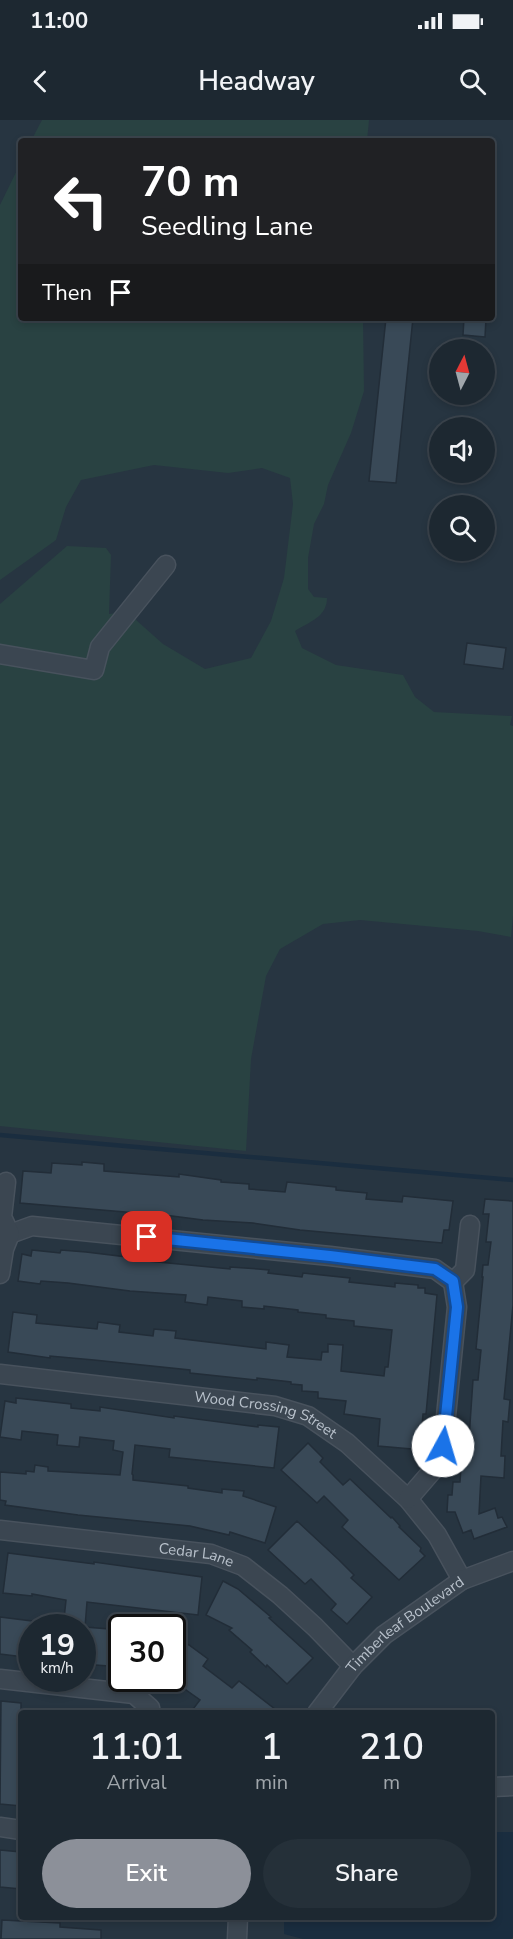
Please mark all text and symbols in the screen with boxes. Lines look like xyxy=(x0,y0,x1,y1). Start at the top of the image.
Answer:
text: 11:00 xyxy=(30,6,88,36)
text: Headway xyxy=(198,63,315,100)
icon: back xyxy=(24,65,57,98)
icon: search xyxy=(456,65,489,98)
text: 70 m xyxy=(141,154,240,211)
icon: left xyxy=(42,162,120,240)
text: Seedling Lane xyxy=(141,208,313,245)
icon: arrive xyxy=(104,276,137,309)
text: Then xyxy=(42,278,92,308)
north arrow xyxy=(429,339,495,405)
map controls xyxy=(429,339,495,561)
button: sound xyxy=(429,417,495,483)
button: search xyxy=(429,495,495,561)
pin xyxy=(121,1211,172,1262)
icon: arrive xyxy=(130,1220,163,1253)
street label: Wood Crossing Street xyxy=(193,1387,341,1443)
position arrow xyxy=(411,1414,475,1478)
street label: Cedar Lane xyxy=(158,1538,237,1572)
street label: Timberleaf Boulevard xyxy=(341,1572,468,1677)
speed limit sign: 30 xyxy=(108,1614,186,1692)
text: 19 xyxy=(39,1625,75,1666)
text: km/h xyxy=(40,1658,74,1678)
text: 11:01 xyxy=(89,1723,184,1772)
text: 1 xyxy=(261,1723,282,1772)
text: 210 xyxy=(359,1723,424,1772)
text: Arrival xyxy=(106,1769,167,1796)
text: min xyxy=(255,1769,288,1796)
text: m xyxy=(383,1769,400,1796)
button: Exit xyxy=(42,1839,251,1908)
button: Share xyxy=(263,1839,471,1908)

